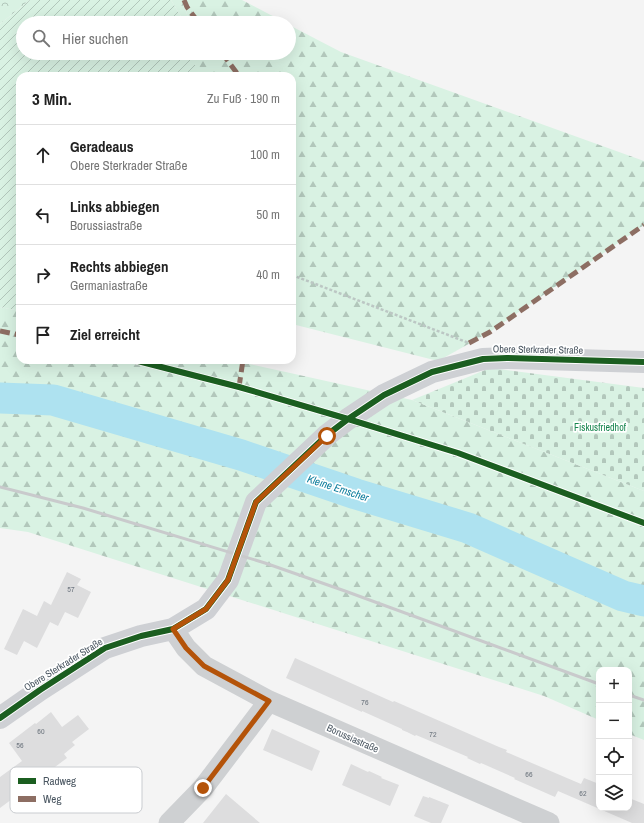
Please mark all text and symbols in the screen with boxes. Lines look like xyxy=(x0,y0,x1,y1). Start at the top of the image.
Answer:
search box xyxy=(16,16,296,60)
icon: search xyxy=(30,27,52,49)
text: Hier suchen xyxy=(62,28,128,49)
text: 3 Min. xyxy=(32,87,72,110)
text: Zu Fuß · 190 m xyxy=(207,90,280,107)
text: Geradeaus xyxy=(70,136,134,157)
icon: ahead xyxy=(32,144,54,166)
text: 100 m xyxy=(250,146,280,163)
text: Obere Sterkrader Straße xyxy=(70,157,187,174)
text: Links abbiegen xyxy=(70,196,160,217)
icon: left xyxy=(32,204,54,226)
text: 50 m xyxy=(256,206,280,223)
text: Borussiastraße xyxy=(70,217,142,234)
text: Rechts abbiegen xyxy=(70,256,168,277)
icon: right xyxy=(32,264,54,286)
text: 40 m xyxy=(256,266,280,283)
text: Germaniastraße xyxy=(70,277,148,294)
icon: arrive xyxy=(32,324,54,346)
text: Ziel erreicht xyxy=(70,324,140,345)
street label: Obere Sterkrader Straße xyxy=(493,342,584,357)
park label: Fiskusfriedhof xyxy=(574,421,627,434)
route start xyxy=(318,427,336,445)
water label: Kleine Emscher xyxy=(306,472,371,505)
house number: 57 xyxy=(67,584,75,594)
street label: Obere Sterkrader Straße xyxy=(22,635,105,694)
map controls xyxy=(596,667,632,811)
button: + xyxy=(596,667,632,703)
house number: 76 xyxy=(361,697,369,707)
button: − xyxy=(596,703,632,739)
street label: Borussiastraße xyxy=(325,721,381,756)
house number: 60 xyxy=(37,726,45,736)
house number: 72 xyxy=(429,729,437,739)
button: locate xyxy=(596,739,632,775)
house number: 56 xyxy=(16,740,24,750)
legend xyxy=(10,767,142,813)
house number: 66 xyxy=(525,769,533,779)
text: Radweg xyxy=(43,774,76,788)
button: layers xyxy=(596,775,632,811)
route end xyxy=(194,779,212,797)
house number: 62 xyxy=(579,788,587,798)
text: Weg xyxy=(43,792,61,806)

